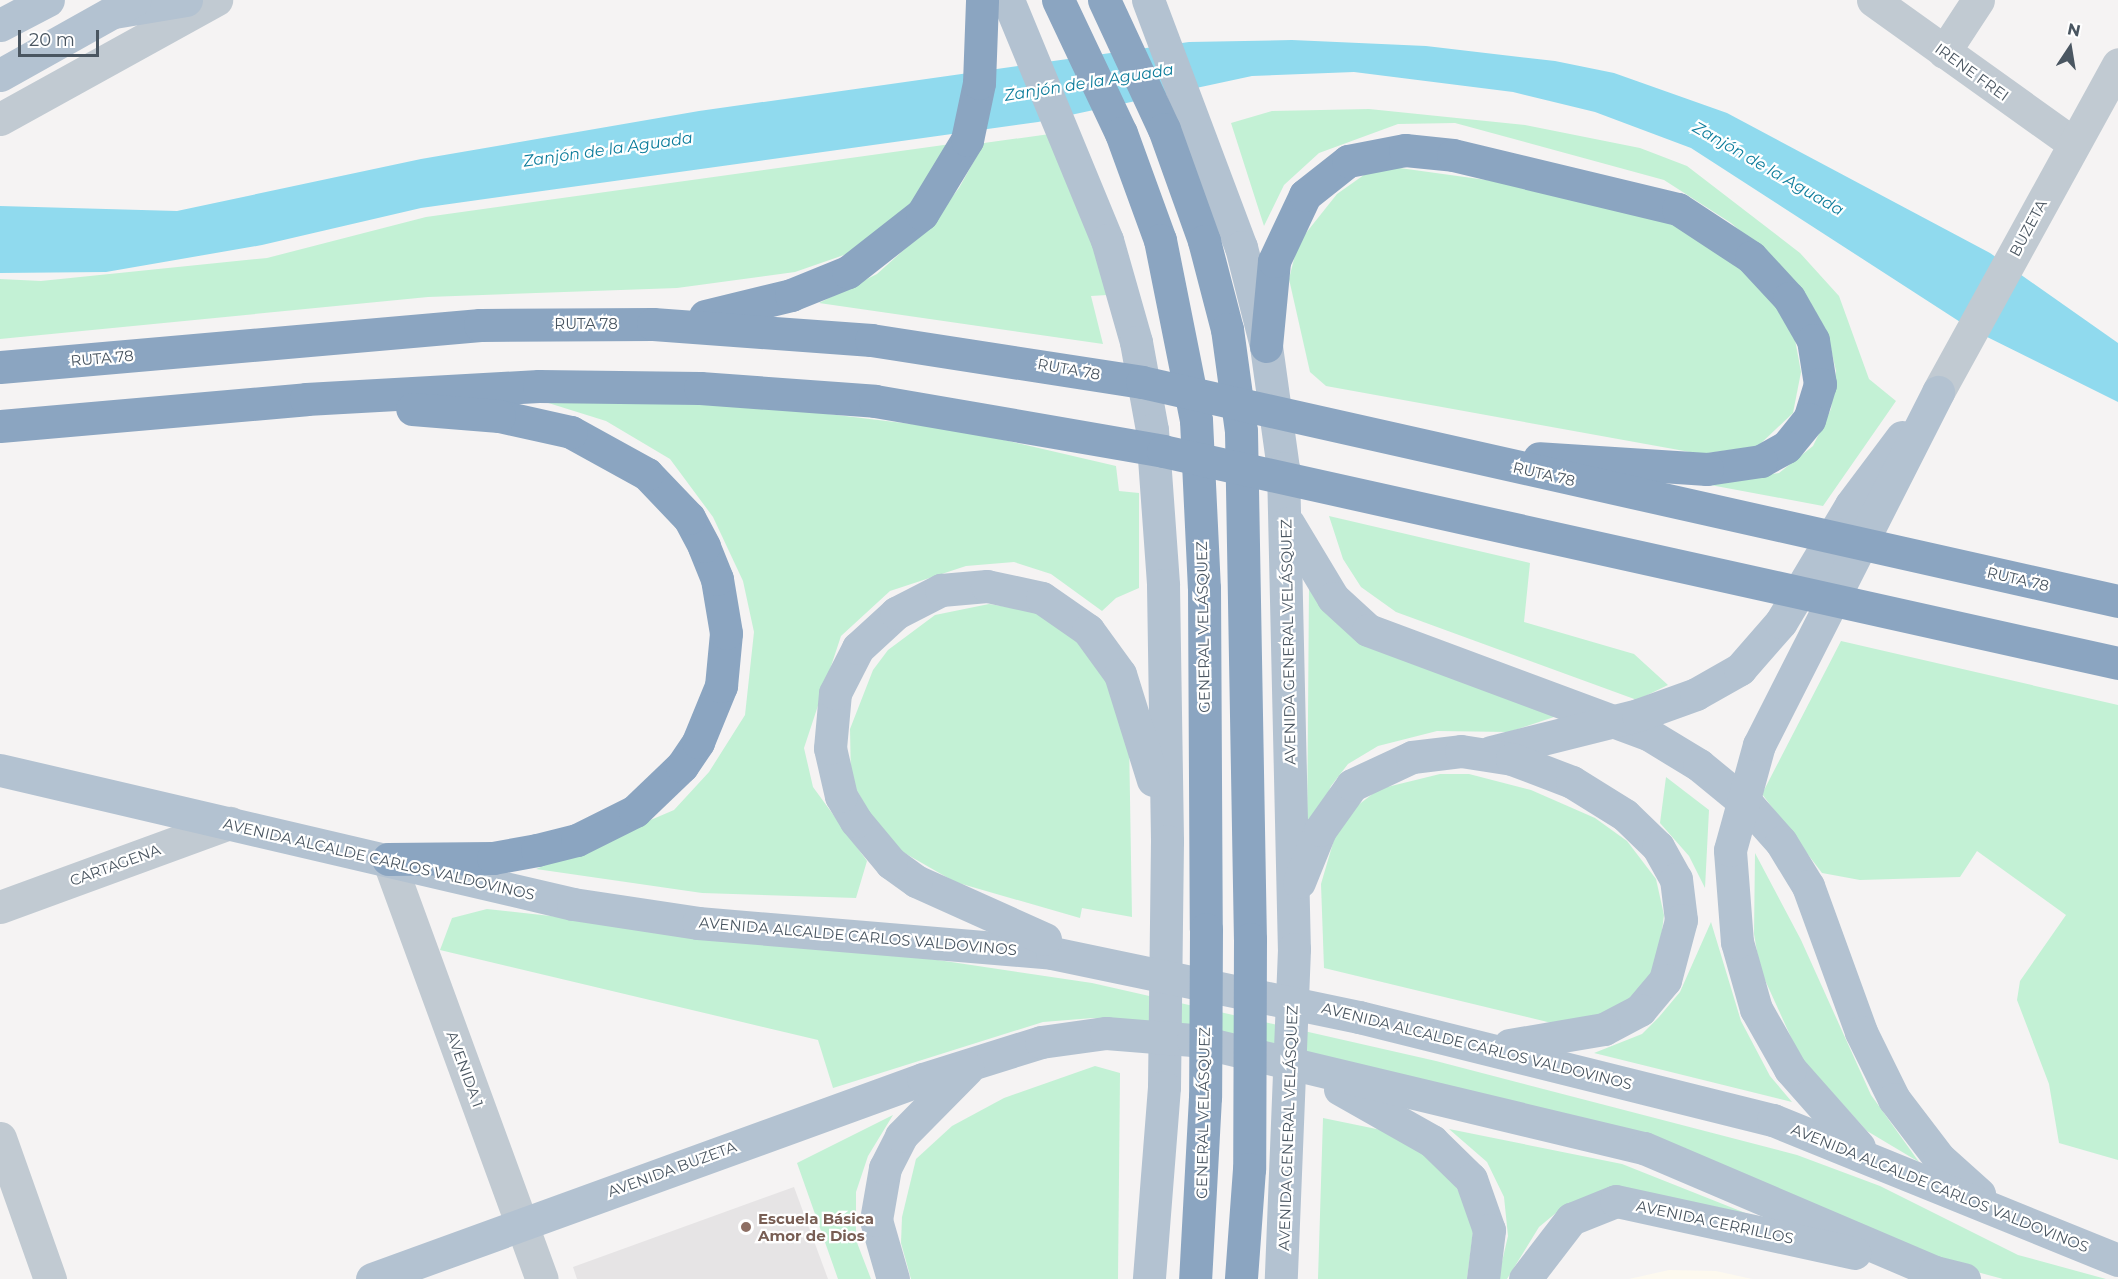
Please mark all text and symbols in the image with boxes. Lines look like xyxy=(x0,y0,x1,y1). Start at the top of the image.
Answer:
scale bar xyxy=(21,18,102,56)
north arrow xyxy=(2040,18,2100,78)
text: N xyxy=(2066,19,2082,41)
text: 20 m xyxy=(29,29,75,51)
street label: IRENE FREI xyxy=(1932,39,2012,105)
water label: Zanjón de la Aguada xyxy=(1003,60,1175,106)
water label: Zanjón de la Aguada xyxy=(1689,118,1847,220)
water label: Zanjón de la Aguada xyxy=(522,129,694,171)
street label: BUZETA xyxy=(2006,196,2050,260)
street label: RUTA 78 xyxy=(554,315,618,333)
street label: RUTA 78 xyxy=(70,346,134,370)
street label: RUTA 78 xyxy=(1036,355,1102,383)
street label: RUTA 78 xyxy=(1511,458,1577,490)
street label: AVENIDA GENERAL VELÁSQUEZ xyxy=(1277,519,1299,765)
street label: GENERAL VELÁSQUEZ xyxy=(1193,541,1213,713)
street label: RUTA 78 xyxy=(1985,563,2051,595)
street label: AVENIDA ALCALDE CARLOS VALDOVINOS xyxy=(221,814,537,904)
street label: CARTAGENA xyxy=(67,840,163,890)
street label: AVENIDA ALCALDE CARLOS VALDOVINOS xyxy=(698,913,1018,959)
street label: AVENIDA ALCALDE CARLOS VALDOVINOS xyxy=(1320,999,1634,1093)
street label: AVENIDA GENERAL VELÁSQUEZ xyxy=(1275,1005,1301,1251)
street label: GENERAL VELÁSQUEZ xyxy=(1193,1027,1213,1199)
street label: AVENIDA 1 xyxy=(443,1029,487,1109)
street label: AVENIDA ALCALDE CARLOS VALDOVINOS xyxy=(1789,1120,2091,1256)
street label: AVENIDA BUZETA xyxy=(605,1137,739,1201)
street label: AVENIDA CERRILLOS xyxy=(1635,1197,1795,1247)
place label: Escuela Básica Amor de Dios xyxy=(758,1209,874,1244)
marker: Escuela Básica Amor de Dios xyxy=(739,1220,753,1234)

